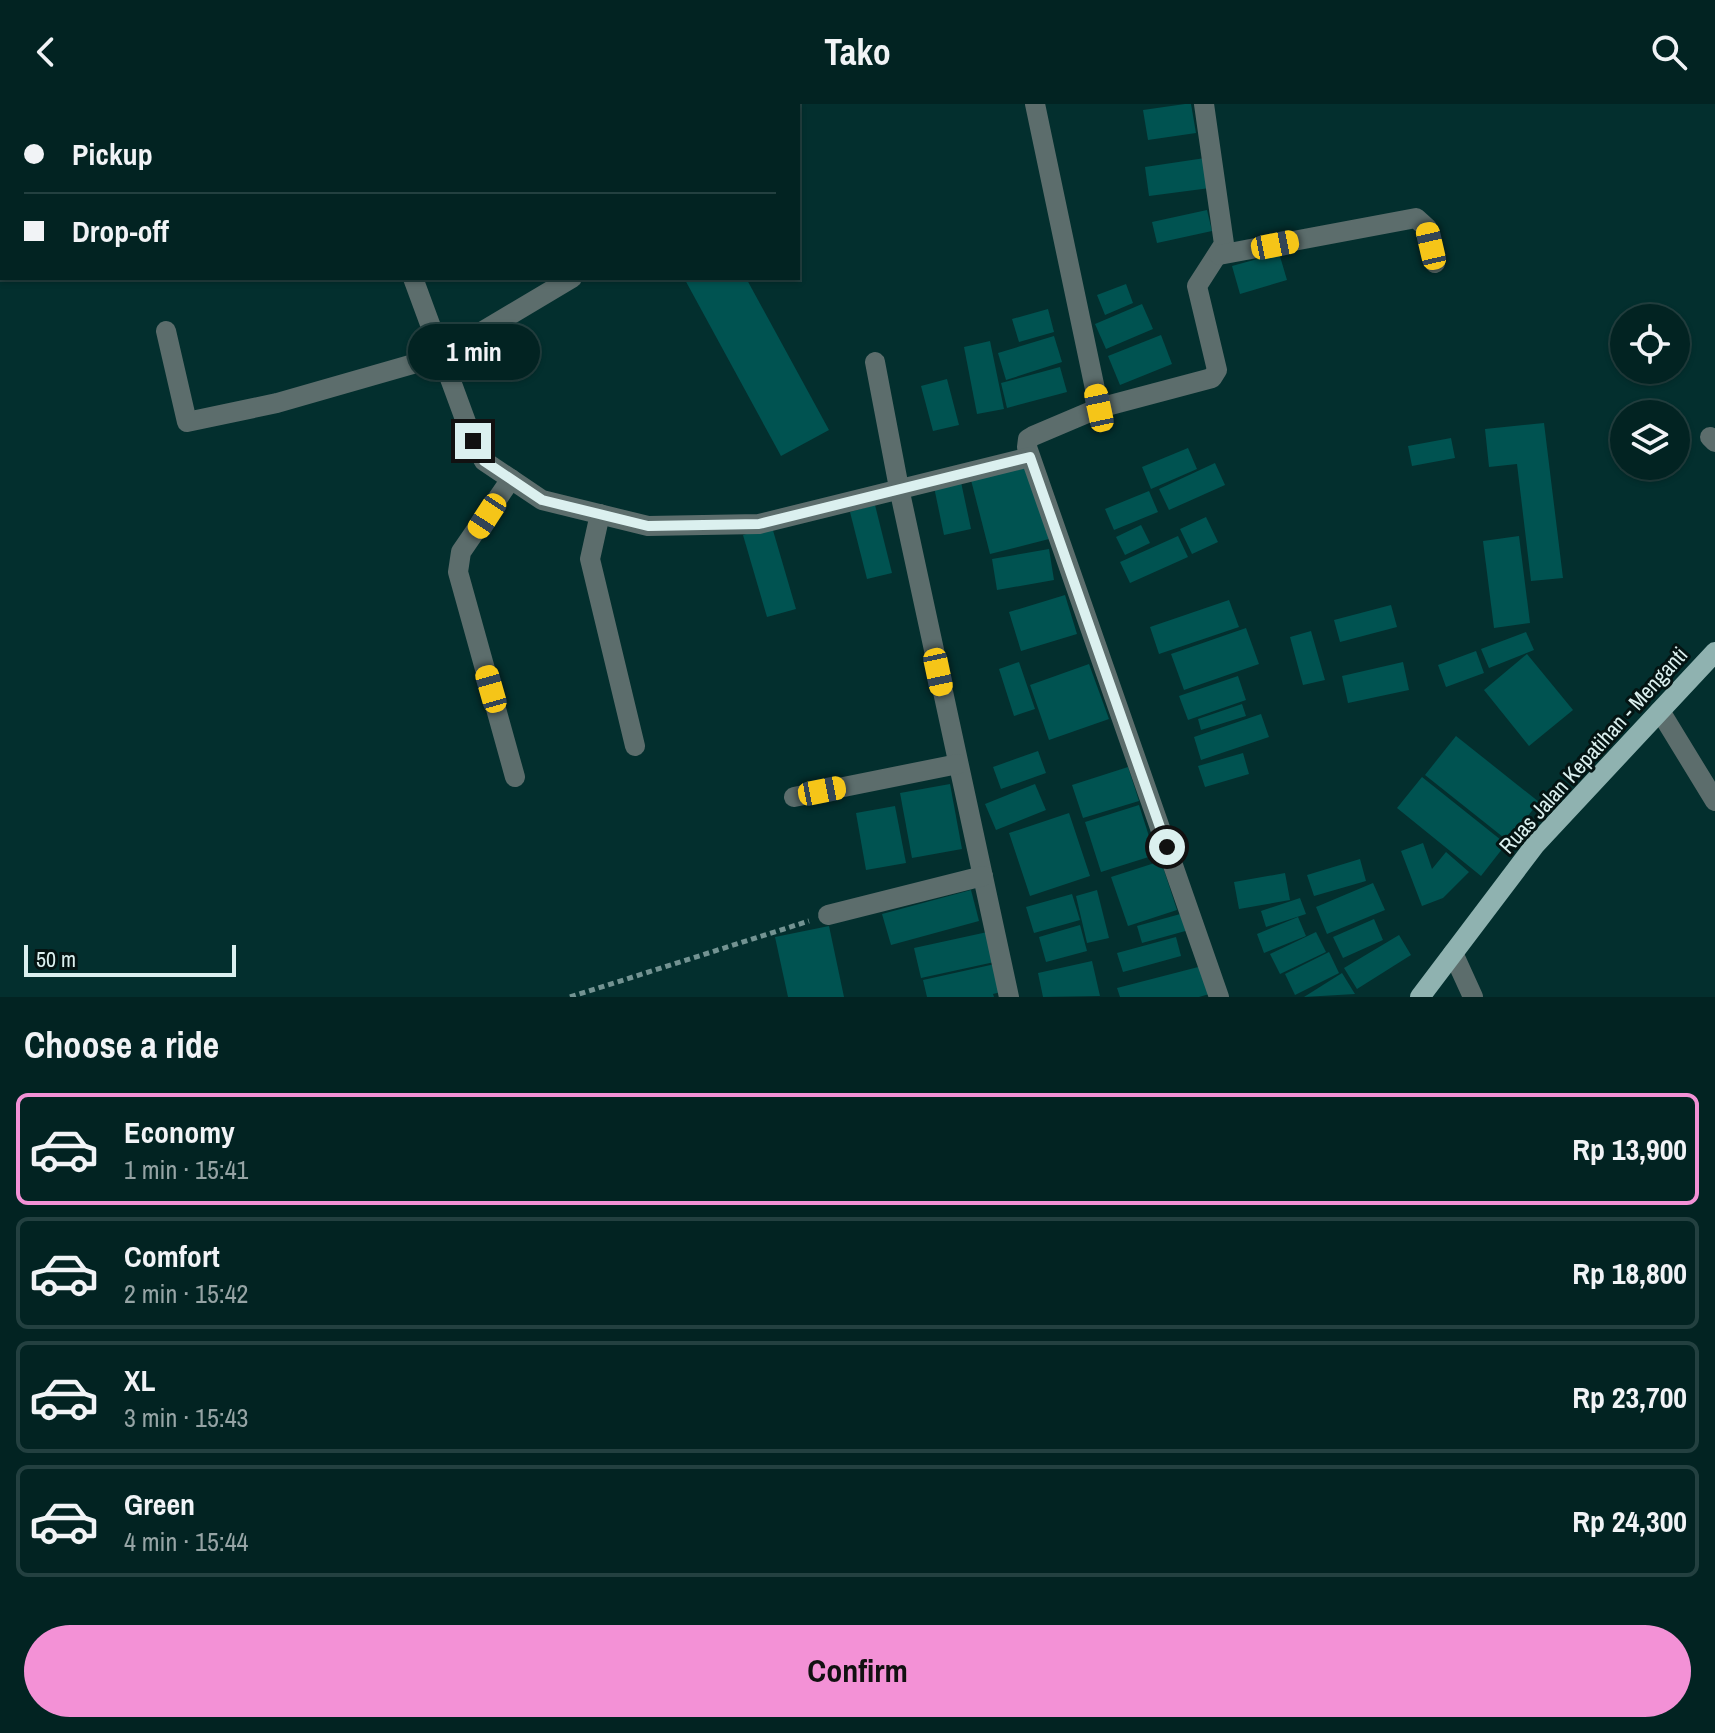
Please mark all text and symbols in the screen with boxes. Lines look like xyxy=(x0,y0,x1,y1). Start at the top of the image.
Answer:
text: Tako xyxy=(824,28,891,76)
icon: back xyxy=(24,30,68,74)
icon: search xyxy=(1647,30,1691,74)
text: Pickup xyxy=(72,134,153,174)
text: Drop-off xyxy=(72,211,169,251)
car xyxy=(1414,220,1448,272)
car xyxy=(1249,229,1301,261)
map controls xyxy=(1610,304,1690,480)
button: locate xyxy=(1610,304,1690,384)
callout: 1 min xyxy=(407,325,539,381)
text: 1 min xyxy=(446,334,502,369)
car xyxy=(1082,382,1116,434)
button: layers xyxy=(1610,400,1690,480)
route end xyxy=(455,423,491,459)
car xyxy=(464,489,510,543)
street label: Ruas Jalan Kepatihan - Menganti xyxy=(1492,640,1694,860)
car xyxy=(921,646,955,698)
car xyxy=(473,663,509,715)
car xyxy=(796,775,848,807)
route start xyxy=(1149,829,1185,865)
scale bar xyxy=(24,941,236,977)
text: 50 m xyxy=(36,944,76,974)
text: Choose a ride xyxy=(24,1021,219,1069)
text: Economy xyxy=(124,1112,235,1152)
icon: car xyxy=(28,1113,100,1185)
text: Rp 13,900 xyxy=(1572,1129,1687,1169)
text: 1 min · 15:41 xyxy=(124,1152,248,1187)
text: Comfort xyxy=(124,1236,220,1276)
icon: car xyxy=(28,1237,100,1309)
text: Rp 18,800 xyxy=(1572,1253,1687,1293)
text: 2 min · 15:42 xyxy=(124,1276,248,1311)
text: XL xyxy=(124,1360,155,1400)
icon: car xyxy=(28,1361,100,1433)
text: Rp 23,700 xyxy=(1572,1377,1687,1417)
text: 3 min · 15:43 xyxy=(124,1400,248,1435)
text: Green xyxy=(124,1484,195,1524)
icon: car xyxy=(28,1485,100,1557)
text: Rp 24,300 xyxy=(1572,1501,1687,1541)
text: 4 min · 15:44 xyxy=(124,1524,248,1559)
button: Confirm xyxy=(24,1625,1691,1717)

